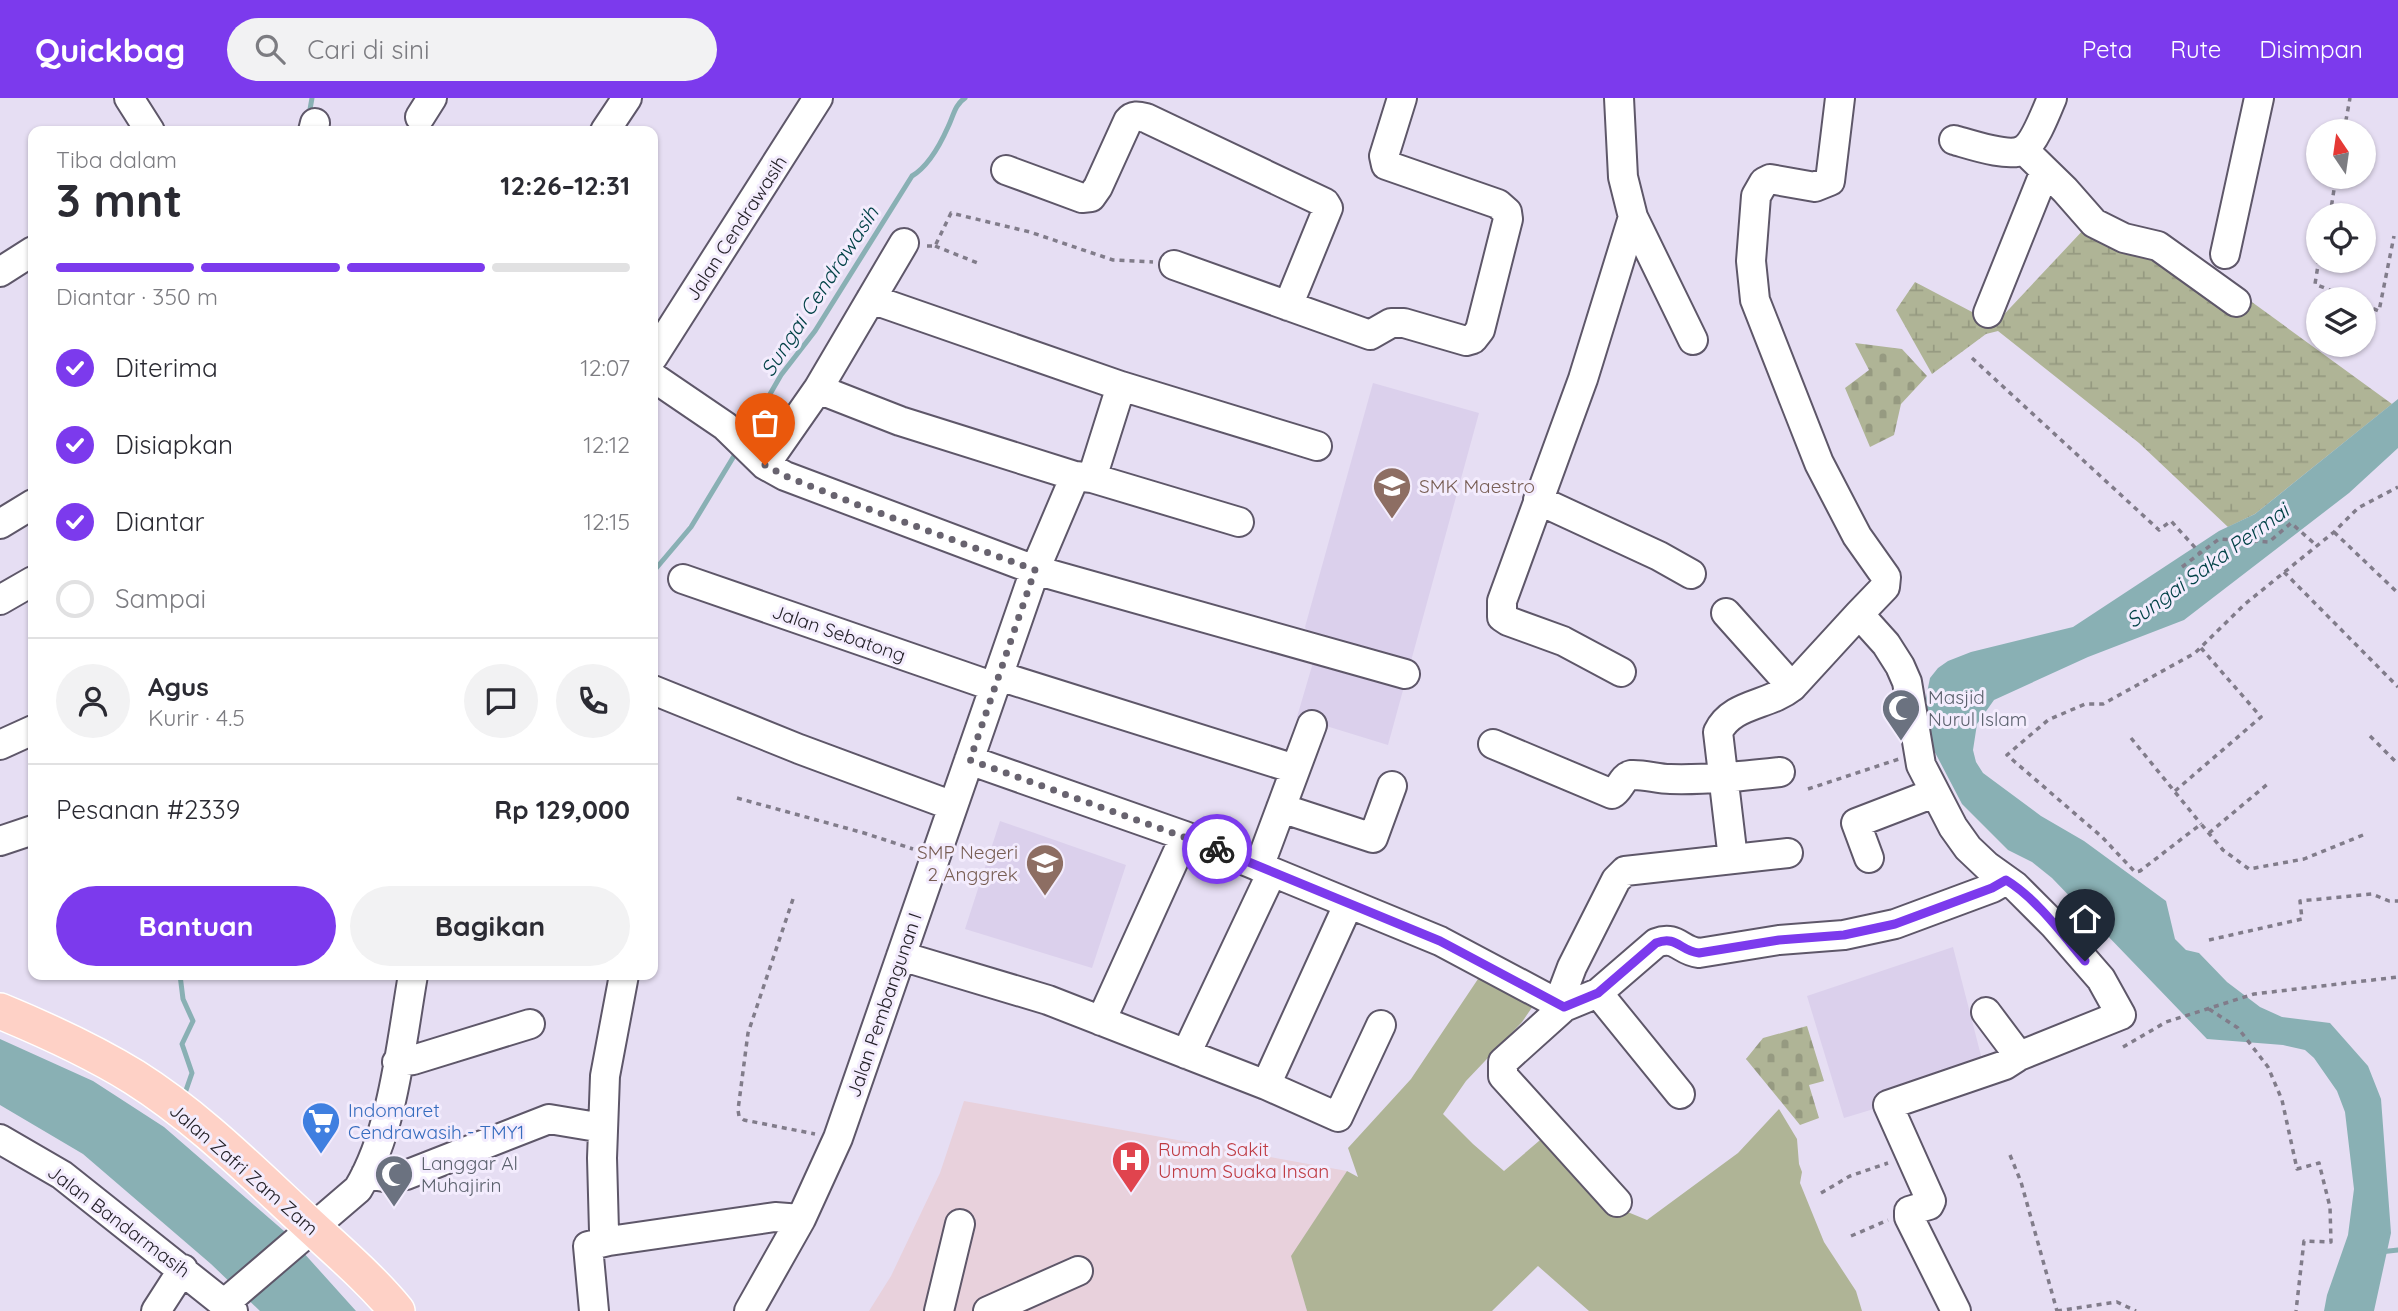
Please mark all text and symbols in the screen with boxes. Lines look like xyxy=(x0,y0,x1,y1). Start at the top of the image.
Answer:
search box xyxy=(227,18,717,81)
text: Quickbag xyxy=(35,29,185,70)
icon: search xyxy=(251,30,289,68)
text: Cari di sini xyxy=(307,33,430,66)
text: Peta xyxy=(2082,34,2132,64)
text: Rute xyxy=(2170,34,2221,64)
text: Disimpan xyxy=(2259,34,2363,64)
north arrow xyxy=(2306,119,2376,189)
map controls xyxy=(2306,119,2376,357)
text: Tiba dalam xyxy=(56,145,177,174)
street label: Jalan Cendrawasih xyxy=(680,151,792,305)
text: 12:26–12:31 xyxy=(500,169,630,202)
text: 3 mnt xyxy=(56,171,182,229)
water label: Sungai Cendrawasih xyxy=(754,200,884,381)
button: locate xyxy=(2306,203,2376,273)
text: Diantar · 350 m xyxy=(56,282,218,311)
button: layers xyxy=(2306,287,2376,357)
icon: check xyxy=(56,349,94,387)
text: Diterima xyxy=(115,351,218,384)
text: 12:07 xyxy=(580,353,630,382)
pin xyxy=(735,393,795,465)
icon: bag xyxy=(746,404,784,442)
icon: check xyxy=(56,426,94,464)
text: Disiapkan xyxy=(115,428,233,461)
text: 12:12 xyxy=(583,430,630,459)
school or university icon: SMK Maestro xyxy=(1371,465,1413,520)
place label: SMK Maestro xyxy=(1419,474,1535,498)
water label: Sungai Saka Permai xyxy=(2121,496,2295,633)
icon: check xyxy=(56,503,94,541)
text: Diantar xyxy=(115,505,205,538)
text: 12:15 xyxy=(583,507,630,536)
text: Sampai xyxy=(115,582,206,615)
street label: Jalan Sebatong xyxy=(769,599,909,667)
button: person xyxy=(56,664,130,738)
button: chat xyxy=(464,664,538,738)
button: phone xyxy=(556,664,630,738)
text: Agus xyxy=(148,670,209,703)
place label: Masjid Nurul Islam xyxy=(1928,685,2027,731)
mosque icon: Masjid Nurul Islam xyxy=(1880,687,1922,742)
text: Kurir · 4.5 xyxy=(148,703,245,732)
text: Pesanan #2339 xyxy=(56,793,240,826)
text: Rp 129,000 xyxy=(494,793,630,826)
courier xyxy=(1182,814,1252,884)
icon: bike xyxy=(1198,830,1236,868)
place label: SMP Negeri 2 Anggrek xyxy=(917,840,1018,886)
school or university icon: SMP Negeri 2 Anggrek xyxy=(1024,842,1066,897)
button: Bantuan xyxy=(56,886,336,966)
button: Bagikan xyxy=(350,886,630,966)
pin xyxy=(2055,889,2115,961)
icon: home xyxy=(2066,900,2104,938)
street label: Jalan Pembangunan I xyxy=(841,910,927,1100)
street label: Jalan Zafri Zam Zam xyxy=(165,1098,323,1240)
place label: Indomaret Cendrawasih - TMY1 xyxy=(348,1098,524,1144)
supermarket icon: Indomaret Cendrawasih - TMY1 xyxy=(300,1100,342,1155)
place label: Rumah Sakit Umum Suaka Insan xyxy=(1158,1137,1329,1183)
hospital icon: Rumah Sakit Umum Suaka Insan xyxy=(1110,1139,1152,1194)
place label: Langgar Al Muhajirin xyxy=(421,1151,518,1197)
mosque icon: Langgar Al Muhajirin xyxy=(373,1153,415,1208)
street label: Jalan Bandarmasih xyxy=(43,1160,195,1282)

